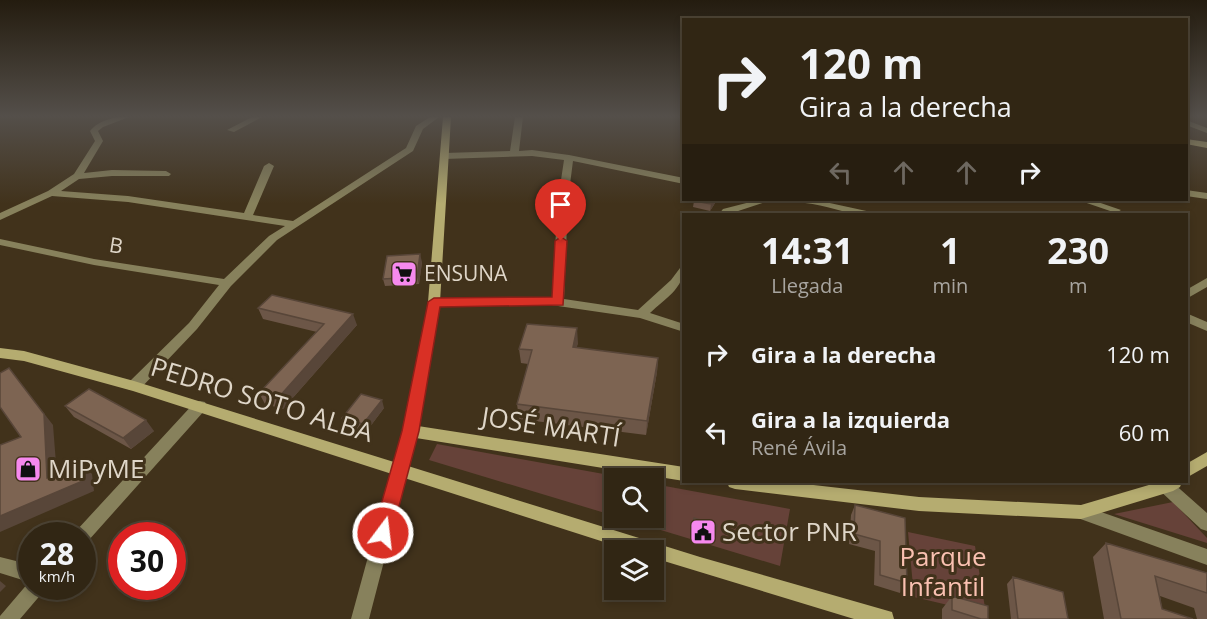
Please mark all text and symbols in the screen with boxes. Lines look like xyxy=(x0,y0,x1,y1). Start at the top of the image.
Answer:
text: 120 m xyxy=(799,34,923,91)
icon: right xyxy=(700,42,778,120)
text: Gira a la derecha xyxy=(799,88,1012,125)
icon: left xyxy=(824,156,857,189)
icon: ahead xyxy=(887,156,920,189)
icon: ahead xyxy=(950,156,983,189)
icon: right xyxy=(1013,156,1046,189)
pin xyxy=(535,179,586,241)
icon: arrive xyxy=(544,188,577,221)
text: 14:31 xyxy=(761,226,854,275)
text: 1 xyxy=(940,226,961,275)
text: 230 xyxy=(1047,226,1109,275)
street label: B xyxy=(107,230,125,260)
supermarket icon: ENSUNA xyxy=(389,259,419,289)
place label: ENSUNA xyxy=(424,259,508,287)
text: Llegada xyxy=(771,272,843,299)
text: min xyxy=(932,272,968,299)
text: m xyxy=(1069,272,1087,299)
icon: right xyxy=(700,338,733,371)
text: Gira a la derecha xyxy=(751,339,936,369)
text: 120 m xyxy=(1106,339,1170,369)
street label: PEDRO SOTO ALBA xyxy=(147,348,379,450)
street label: JOSÉ MARTÍ xyxy=(476,397,624,455)
text: Gira a la izquierda xyxy=(751,404,950,434)
icon: left xyxy=(700,416,733,449)
text: 60 m xyxy=(1119,417,1170,447)
text: René Ávila xyxy=(751,434,847,461)
place label: MiPyME xyxy=(48,450,144,486)
shop icon: MiPyME xyxy=(13,454,43,484)
map controls xyxy=(604,468,664,600)
button: search xyxy=(604,468,664,528)
position arrow xyxy=(351,501,415,565)
place label: Sector PNR xyxy=(722,513,857,549)
public building icon: Sector PNR xyxy=(688,517,718,547)
speed limit sign: 30 xyxy=(108,522,186,600)
text: 28 xyxy=(40,533,74,574)
park label: Parque Infantil xyxy=(899,538,987,604)
button: layers xyxy=(604,540,664,600)
text: km/h xyxy=(39,566,75,586)

